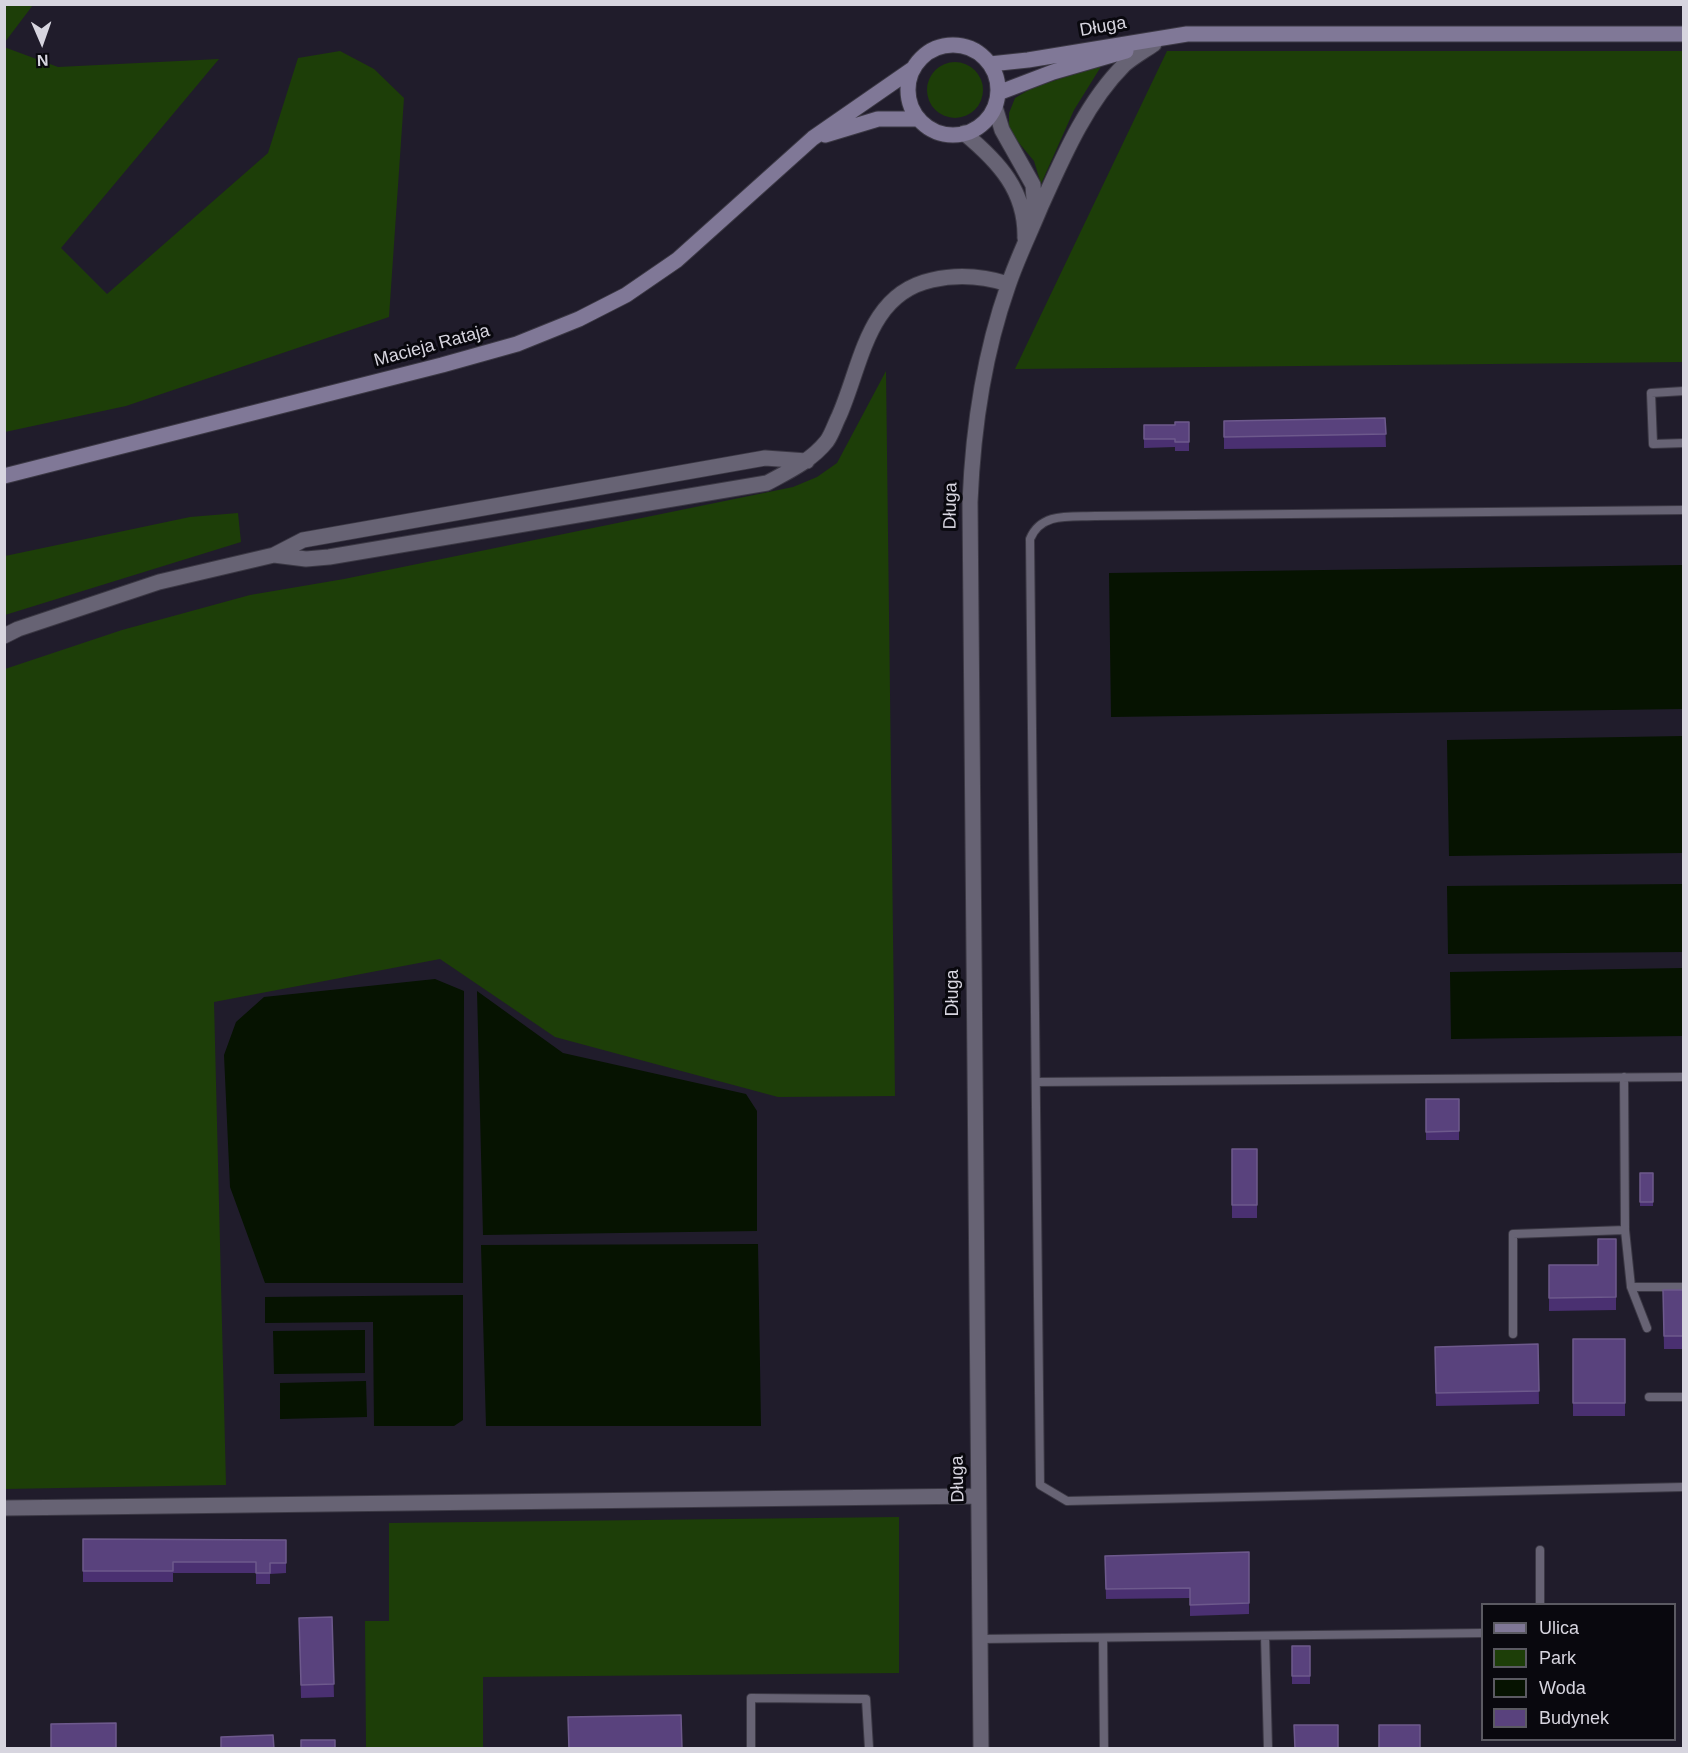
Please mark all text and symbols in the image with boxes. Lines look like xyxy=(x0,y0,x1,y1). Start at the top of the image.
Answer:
north arrow xyxy=(12,12,72,72)
street label: Długa xyxy=(1078,12,1128,42)
text: N xyxy=(37,52,49,69)
street label: Macieja Rataja xyxy=(372,320,492,372)
street label: Długa xyxy=(940,482,962,530)
street label: Długa xyxy=(942,969,964,1017)
street label: Długa xyxy=(947,1455,969,1503)
legend xyxy=(1481,1603,1676,1741)
text: Ulica xyxy=(1539,1618,1579,1638)
text: Park xyxy=(1539,1648,1576,1668)
text: Woda xyxy=(1539,1678,1586,1698)
text: Budynek xyxy=(1539,1708,1609,1728)

